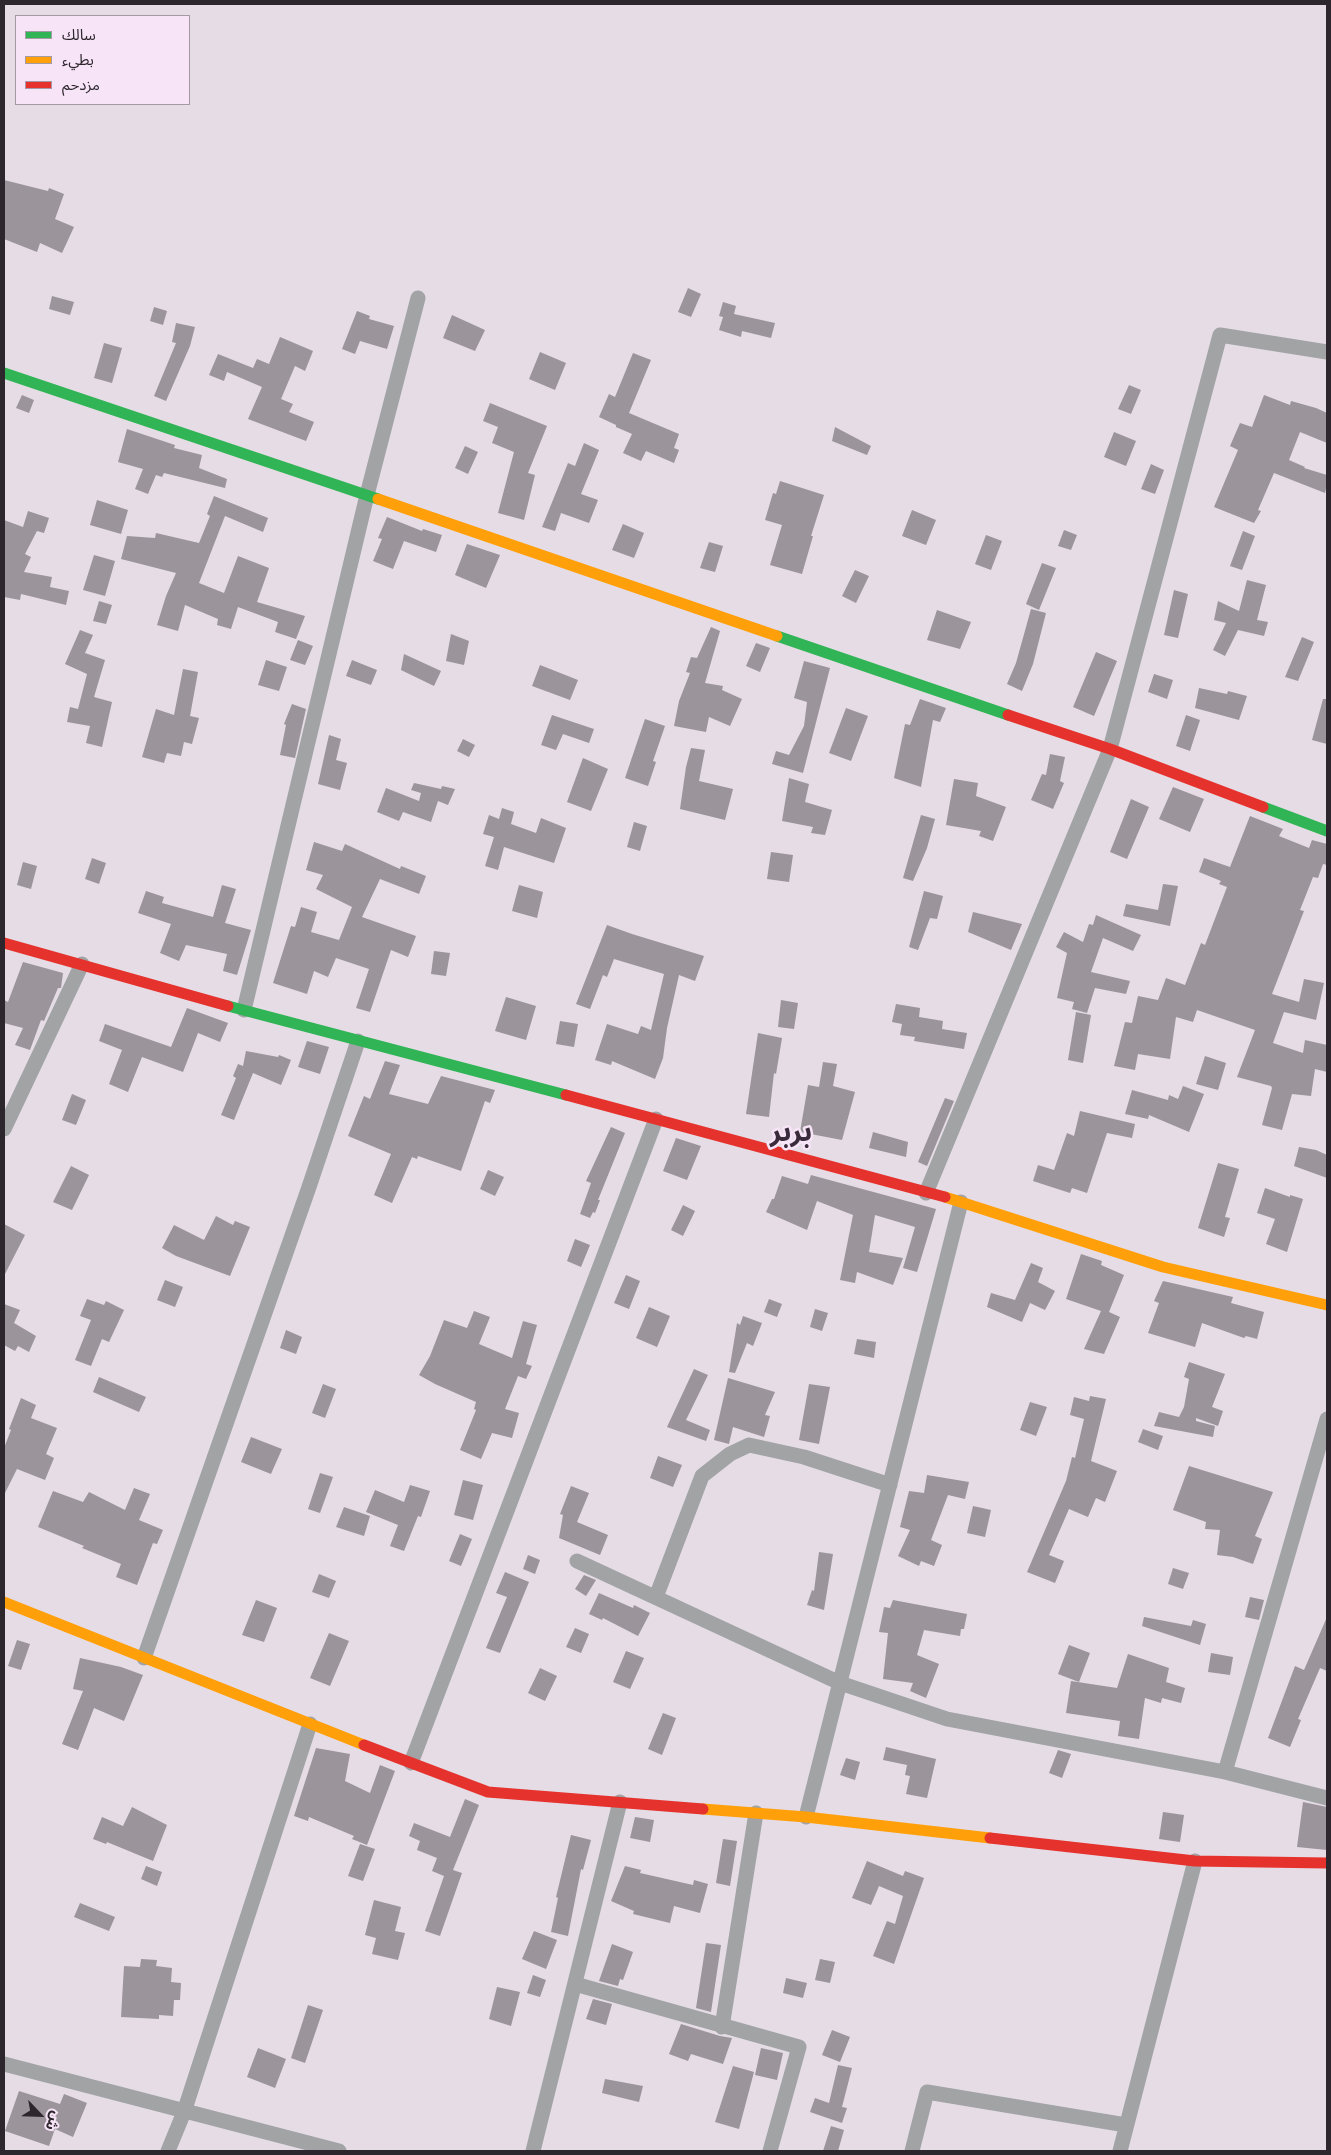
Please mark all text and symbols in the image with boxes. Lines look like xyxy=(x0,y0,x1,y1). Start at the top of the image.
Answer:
legend xyxy=(15,15,190,105)
text: سالك xyxy=(62,26,96,43)
text: بطيء xyxy=(62,51,94,68)
text: مزدحم xyxy=(62,76,100,93)
district label: بربر xyxy=(770,1115,812,1149)
north arrow xyxy=(15,2090,65,2140)
text: ش xyxy=(42,2109,65,2133)

